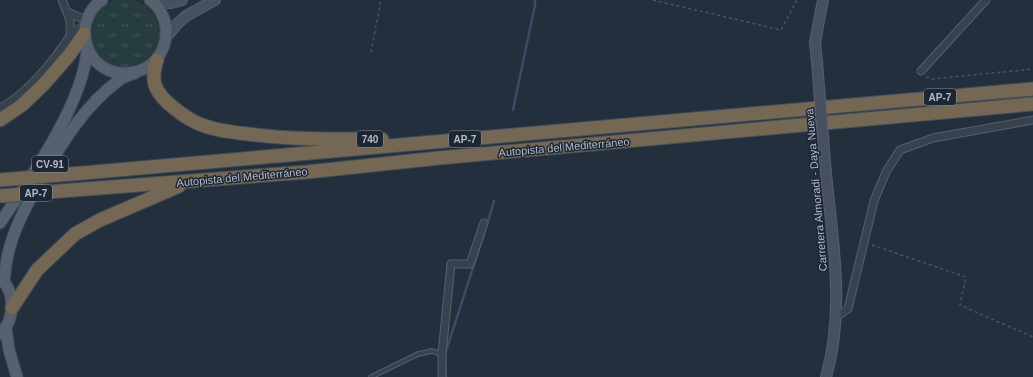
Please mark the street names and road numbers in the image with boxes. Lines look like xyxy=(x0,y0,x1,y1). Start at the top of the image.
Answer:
road number: AP-7 xyxy=(924,89,956,105)
street label: Carretera Almoradí - Daya Nueva xyxy=(803,107,829,272)
road number: 740 xyxy=(357,131,383,147)
road number: AP-7 xyxy=(449,131,481,147)
street label: Autopista del Mediterráneo xyxy=(498,135,630,159)
road number: CV-91 xyxy=(32,156,68,172)
street label: Autopista del Mediterráneo xyxy=(176,165,308,189)
road number: AP-7 xyxy=(20,185,52,201)

